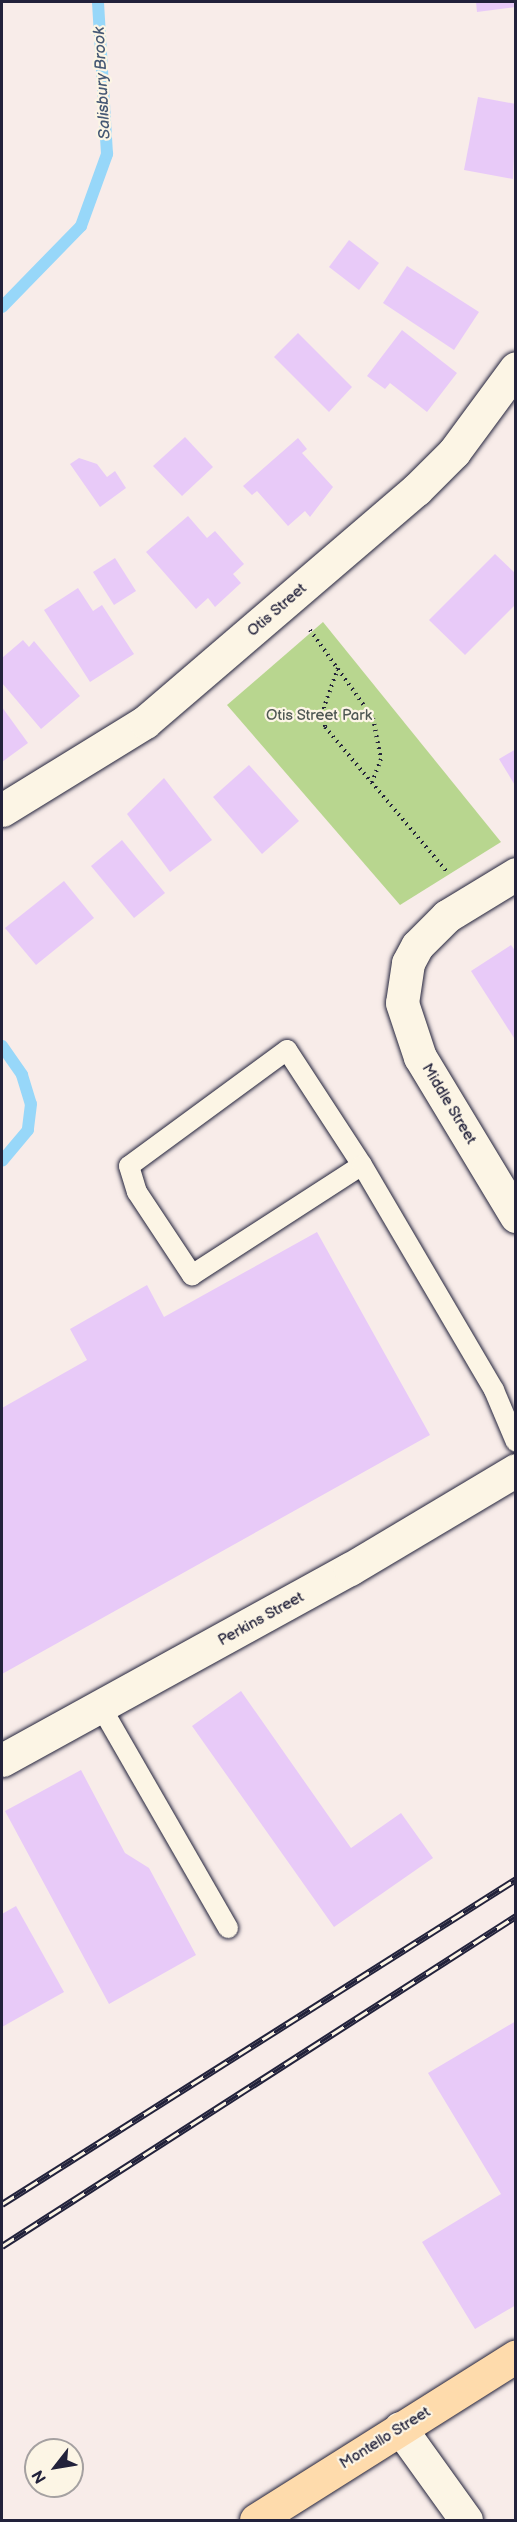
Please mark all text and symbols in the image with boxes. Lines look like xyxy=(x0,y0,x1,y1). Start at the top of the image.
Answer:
water label: Salisbury Brook xyxy=(90,26,116,140)
street label: Otis Street xyxy=(244,580,310,640)
park label: Otis Street Park xyxy=(266,707,372,725)
street label: Middle Street xyxy=(418,1060,480,1148)
street label: Perkins Street xyxy=(215,1588,307,1650)
street label: Montello Street xyxy=(336,2403,434,2473)
north arrow xyxy=(24,2438,84,2498)
text: N xyxy=(29,2466,51,2487)

